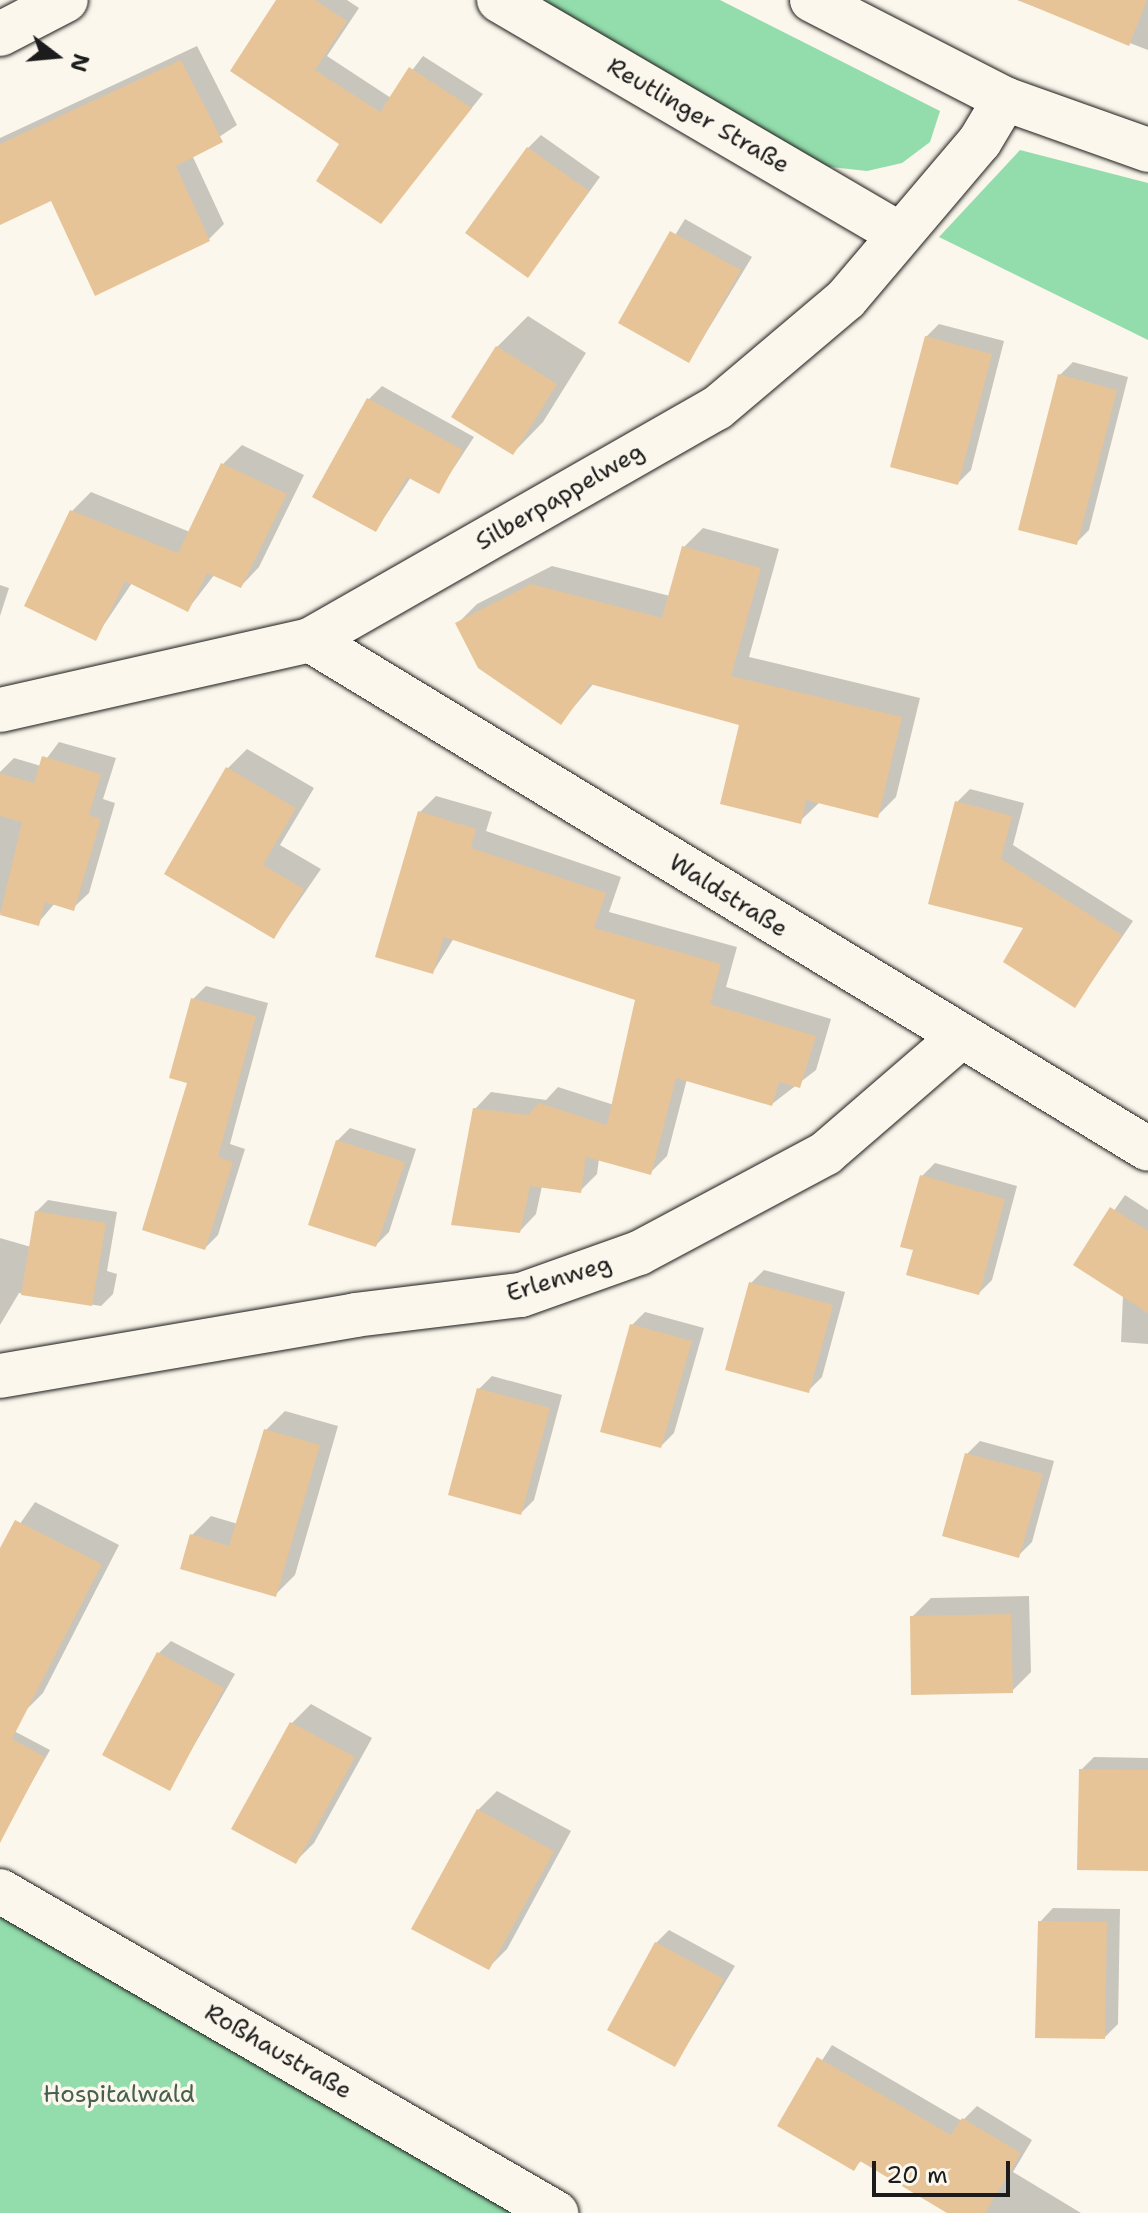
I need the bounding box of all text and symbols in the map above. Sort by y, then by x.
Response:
north arrow [16,16,96,96]
text: N [63,50,96,75]
street label: Reutlinger Straße [602,52,794,180]
street label: Silberpappelweg [471,437,649,557]
street label: Waldstraße [663,848,793,944]
street label: Erlenweg [503,1249,615,1309]
street label: Roßhaustraße [199,1998,357,2106]
park label: Hospitalwald [43,2081,195,2109]
scale bar [876,2145,1014,2195]
text: 20 m [886,2159,948,2191]

